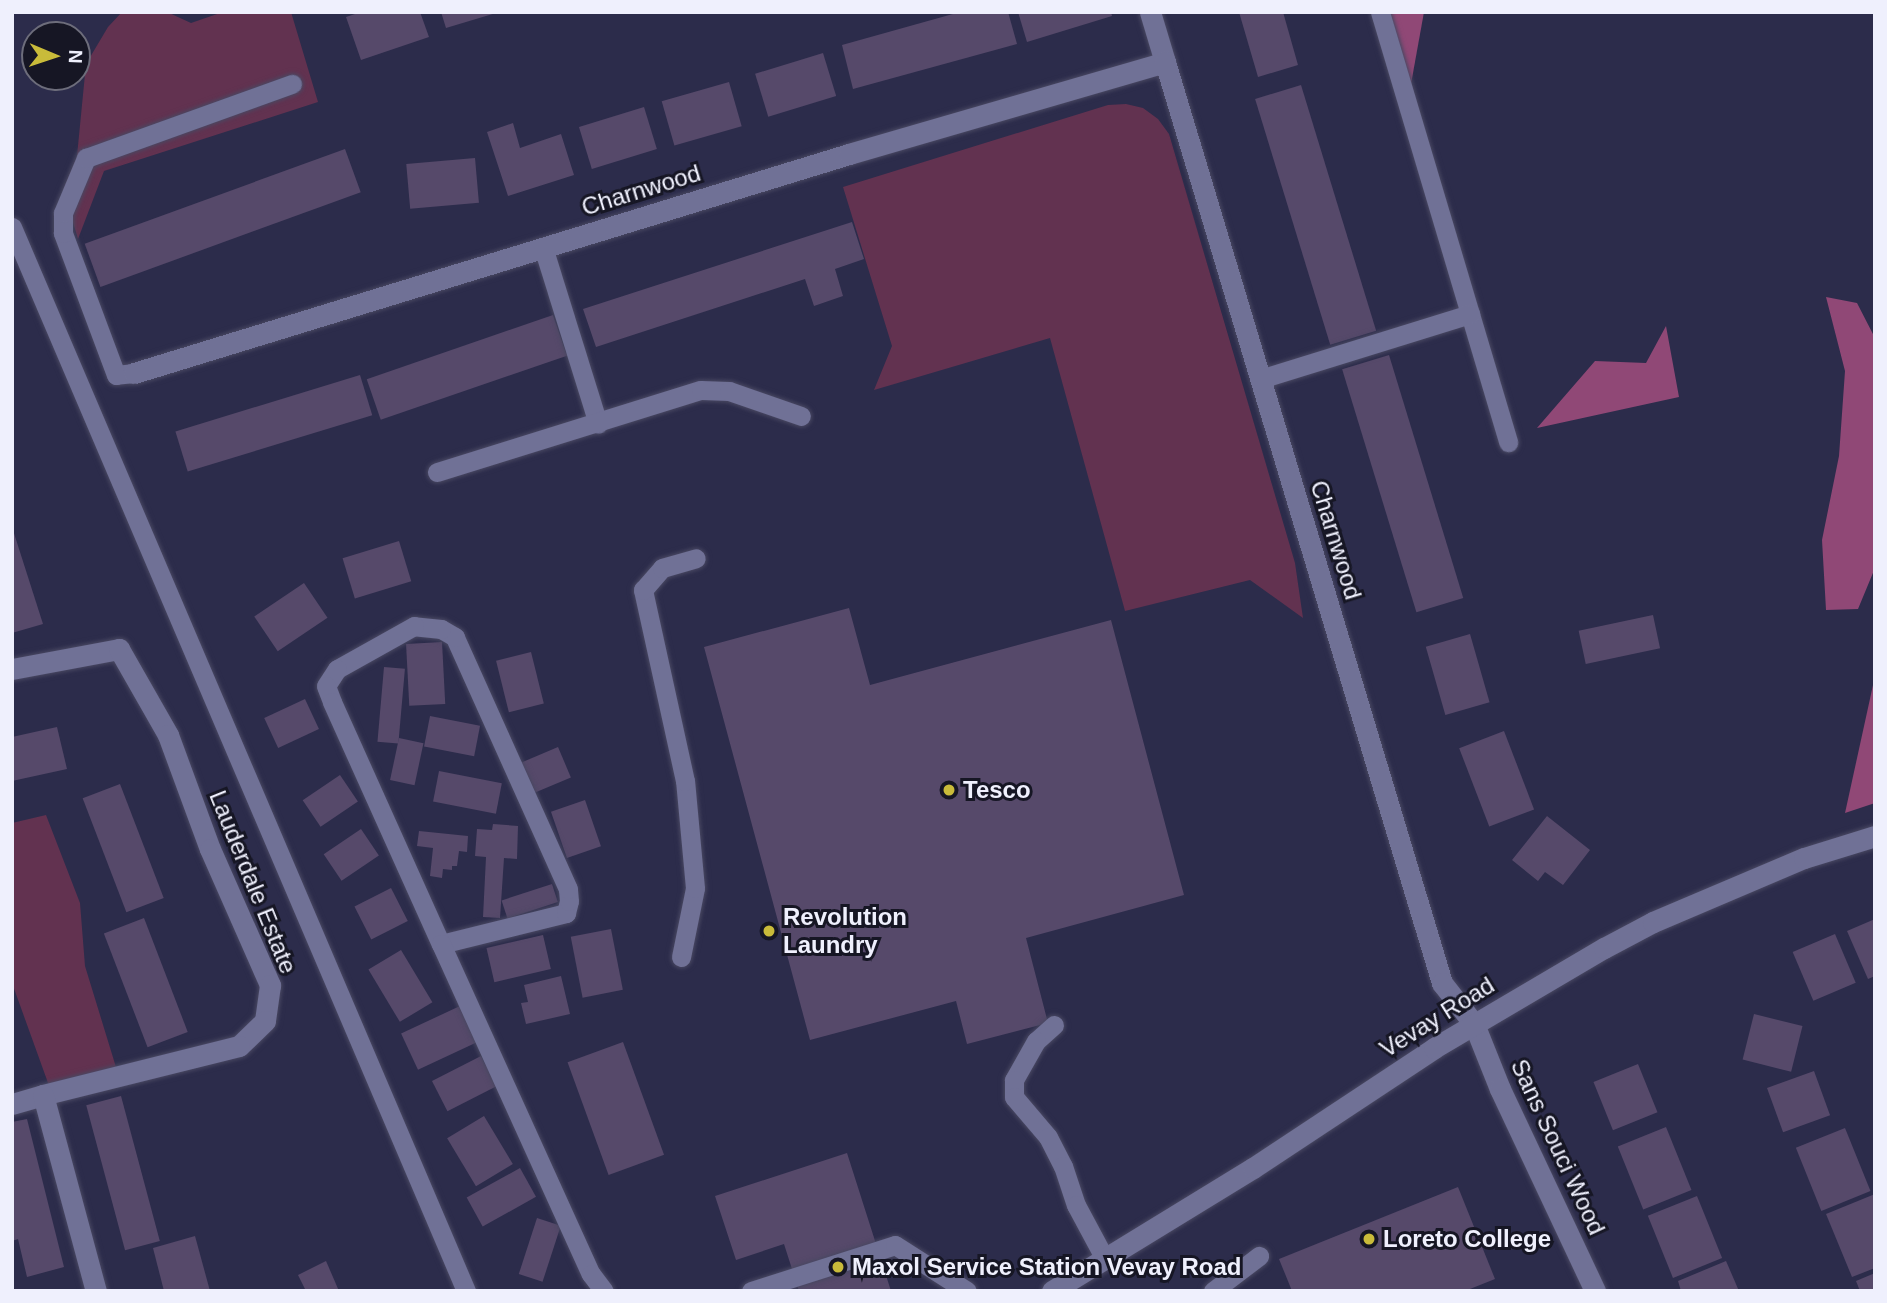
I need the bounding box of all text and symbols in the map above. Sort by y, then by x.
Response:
north arrow [21,21,91,91]
text: N [65,49,86,64]
street label: Charnwood [578,158,704,222]
street label: Charnwood [1304,477,1368,603]
place label: Tesco [963,776,1031,804]
marker: Tesco [941,782,957,798]
street label: Lauderdale Estate [203,786,303,978]
place label: Revolution Laundry [783,903,907,959]
marker: Revolution Laundry [761,923,777,939]
street label: Vevay Road [1374,970,1500,1064]
street label: Sans Souci Wood [1505,1055,1611,1239]
place label: Loreto College [1383,1225,1551,1253]
marker: Loreto College [1361,1231,1377,1247]
place label: Maxol Service Station Vevay Road [852,1253,1241,1281]
marker: Maxol Service Station Vevay Road [830,1259,846,1275]

